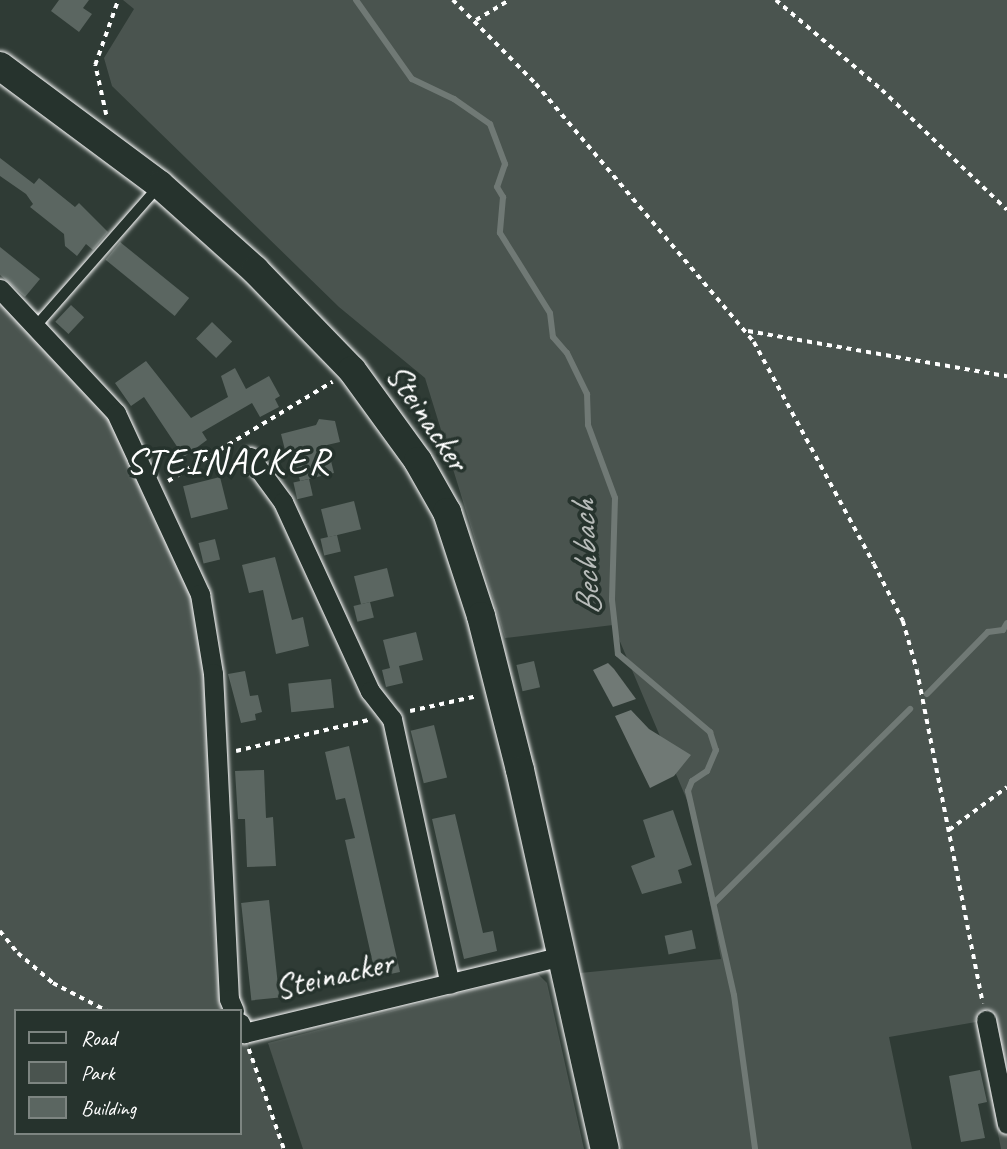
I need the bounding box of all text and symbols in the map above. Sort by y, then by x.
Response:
street label: Steinacker [377,357,477,479]
district label: STEINACKER [128,439,328,483]
water label: Bechbach [562,499,610,617]
street label: Steinacker [271,943,397,1009]
legend [14,1009,242,1135]
text: Road [81,1025,116,1051]
text: Park [81,1060,114,1086]
text: Building [81,1095,136,1121]

